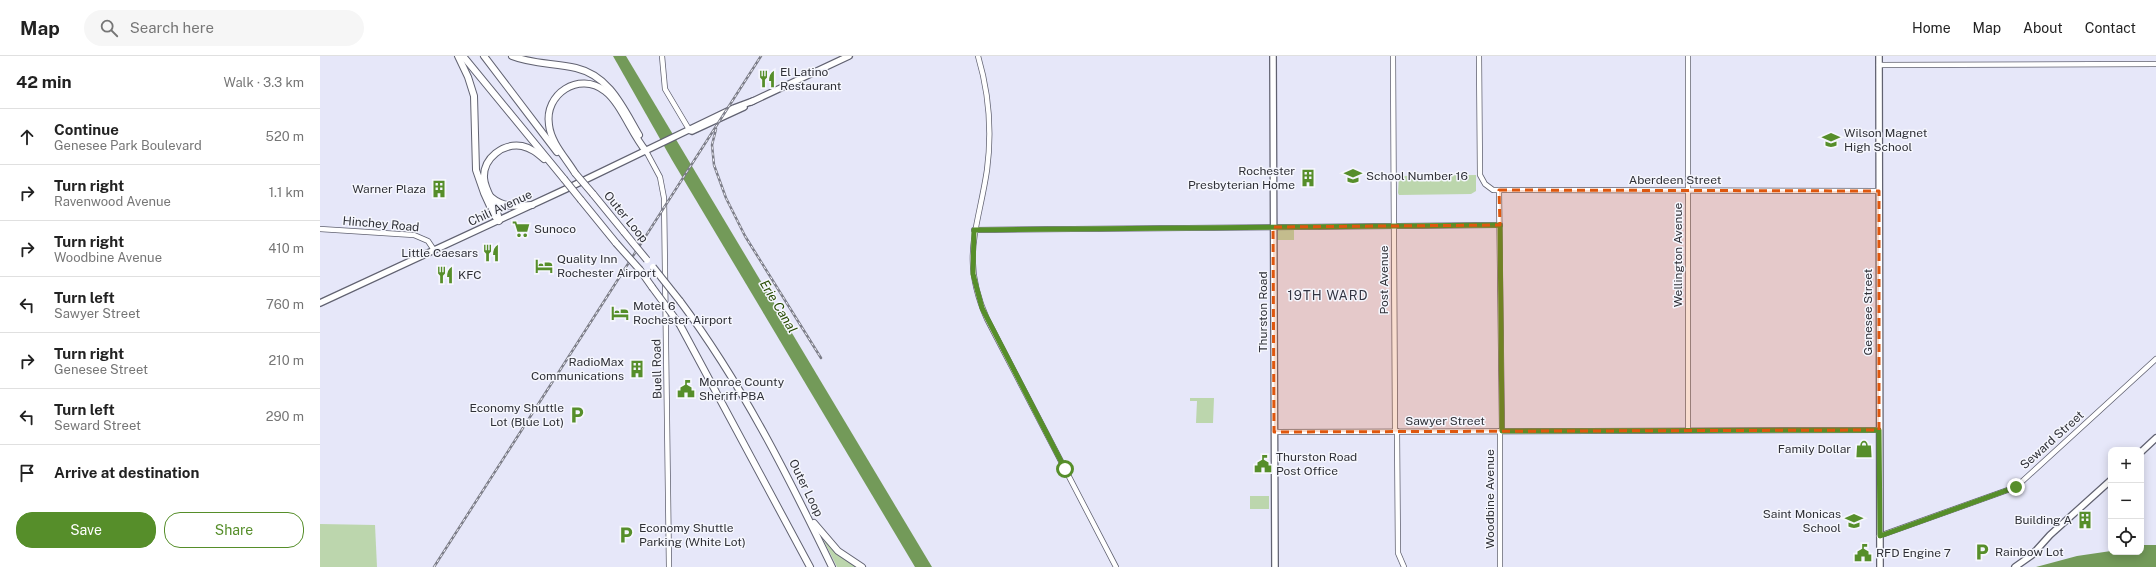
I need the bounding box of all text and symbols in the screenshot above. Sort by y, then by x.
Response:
search box [84,10,364,46]
text: Map [20,17,60,39]
icon: search [98,17,120,39]
text: Search here [130,19,214,36]
text: Home [1912,20,1951,36]
text: Map [1973,20,2001,36]
text: About [2023,20,2063,36]
text: Contact [2085,20,2136,36]
place label: El Latino Restaurant [780,65,842,93]
restaurant icon: El Latino Restaurant [757,69,777,89]
text: 42 min [16,72,72,92]
text: Walk · 3.3 km [224,75,304,90]
text: Continue [54,121,119,138]
icon: ahead [16,126,38,148]
place label: Wilson Magnet High School [1844,126,1928,154]
text: 520 m [266,129,304,144]
school or university icon: Wilson Magnet High School [1821,130,1841,150]
text: Genesee Park Boulevard [54,138,202,153]
place label: Rochester Presbyterian Home [1188,164,1295,192]
school or university icon: School Number 16 [1343,166,1363,186]
building icon: Rochester Presbyterian Home [1298,168,1318,188]
place label: School Number 16 [1366,169,1468,183]
street label: Aberdeen Street [1629,173,1722,187]
text: Turn right [54,177,124,194]
building icon: Warner Plaza [429,179,449,199]
icon: right [16,182,38,204]
place label: Warner Plaza [352,182,426,196]
text: 1.1 km [269,185,304,200]
street label: Chili Avenue [466,187,534,229]
street label: Outer Loop [601,188,651,246]
text: Ravenwood Avenue [54,194,171,209]
street label: Wellington Avenue [1671,203,1685,307]
street label: Hinchey Road [342,214,420,234]
supermarket icon: Sunoco [511,219,531,239]
place label: Sunoco [534,222,576,236]
text: Turn right [54,233,124,250]
icon: right [16,238,38,260]
text: 410 m [268,241,304,256]
restaurant icon: Little Caesars [481,243,501,263]
street label: Post Avenue [1377,245,1391,315]
place label: Little Caesars [401,246,478,260]
text: Woodbine Avenue [54,250,162,265]
place label: Quality Inn Rochester Airport [557,252,656,280]
hotel icon: Quality Inn Rochester Airport [534,256,554,276]
restaurant icon: KFC [435,265,455,285]
place label: KFC [458,268,482,282]
street label: Genesee Street [1861,268,1875,355]
street label: Thurston Road [1256,271,1270,353]
water label: Erie Canal [757,277,800,336]
district label: 19TH WARD [1288,288,1368,303]
text: Turn left [54,289,115,306]
icon: left [16,294,38,316]
text: 760 m [266,297,304,312]
place label: Motel 6 Rochester Airport [633,299,732,327]
hotel icon: Motel 6 Rochester Airport [610,303,630,323]
text: Sawyer Street [54,306,140,321]
street label: Buell Road [649,339,665,399]
text: Turn right [54,345,124,362]
icon: right [16,350,38,372]
text: 210 m [269,353,304,368]
place label: RadioMax Communications [531,355,624,383]
building icon: RadioMax Communications [627,359,647,379]
text: Genesee Street [54,362,148,377]
place label: Monroe County Sheriff PBA [699,375,785,403]
public building icon: Monroe County Sheriff PBA [676,379,696,399]
text: Turn left [54,401,115,418]
place label: Economy Shuttle Lot (Blue Lot) [469,401,564,429]
parking icon: Economy Shuttle Lot (Blue Lot) [567,405,587,425]
icon: left [16,406,38,428]
street label: Seward Street [2017,408,2087,472]
text: 290 m [266,409,304,424]
street label: Sawyer Street [1405,414,1485,428]
text: Seward Street [54,418,141,433]
shop icon: Family Dollar [1854,439,1874,459]
place label: Family Dollar [1778,442,1851,456]
map controls [2108,447,2144,555]
button: + [2108,447,2144,483]
street label: Woodbine Avenue [1483,449,1497,549]
place label: Thurston Road Post Office [1276,450,1357,478]
public building icon: Thurston Road Post Office [1253,454,1273,474]
street label: Outer Loop [786,457,826,519]
route start [1056,460,1074,478]
icon: arrive [16,462,38,484]
text: Arrive at destination [54,464,199,481]
route end [2007,478,2025,496]
button: − [2108,483,2144,519]
place label: Saint Monicas School [1763,507,1841,535]
building icon: Building A [2075,510,2095,530]
school or university icon: Saint Monicas School [1844,511,1864,531]
button: Save [16,512,156,548]
button: Share [164,512,304,548]
place label: Building A [2014,513,2072,527]
button: locate [2108,519,2144,555]
place label: Economy Shuttle Parking (White Lot) [639,521,746,549]
parking icon: Economy Shuttle Parking (White Lot) [616,525,636,545]
parking icon: Rainbow Lot [1972,542,1992,562]
public building icon: RFD Engine 7 [1853,543,1873,563]
place label: Rainbow Lot [1995,545,2064,559]
place label: RFD Engine 7 [1876,546,1951,560]

